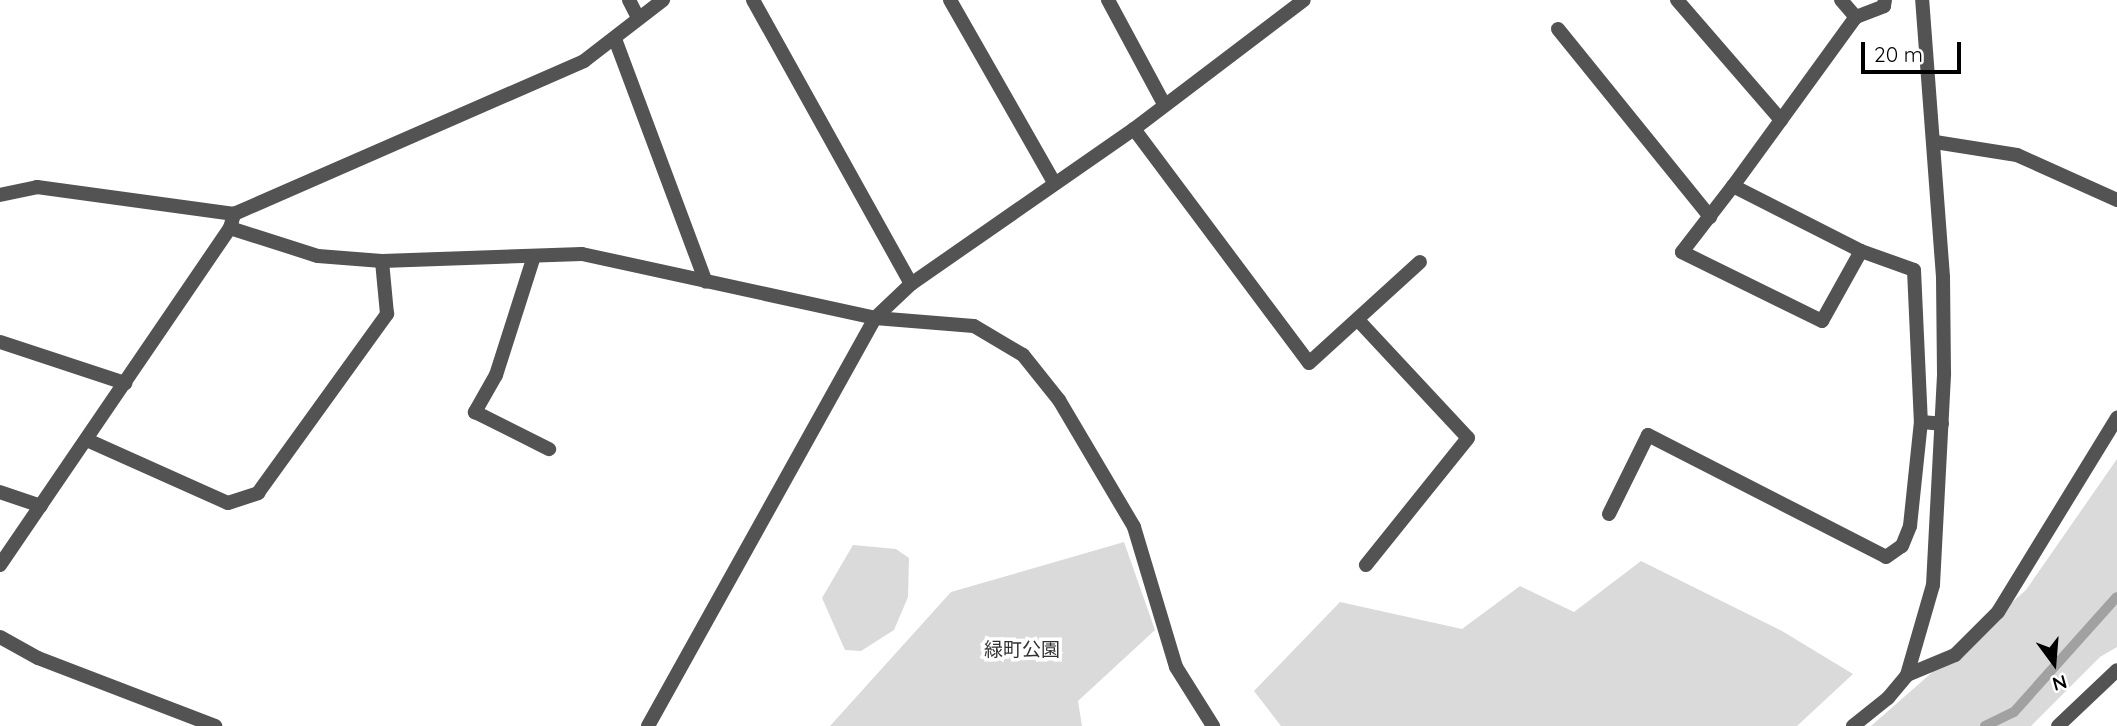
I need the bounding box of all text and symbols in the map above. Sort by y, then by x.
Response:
scale bar [1865,28,1965,72]
text: 20 m [1874,41,1923,67]
north arrow [2019,628,2089,698]
park label: 緑町公園 [984,639,1060,661]
text: N [2050,670,2070,697]

